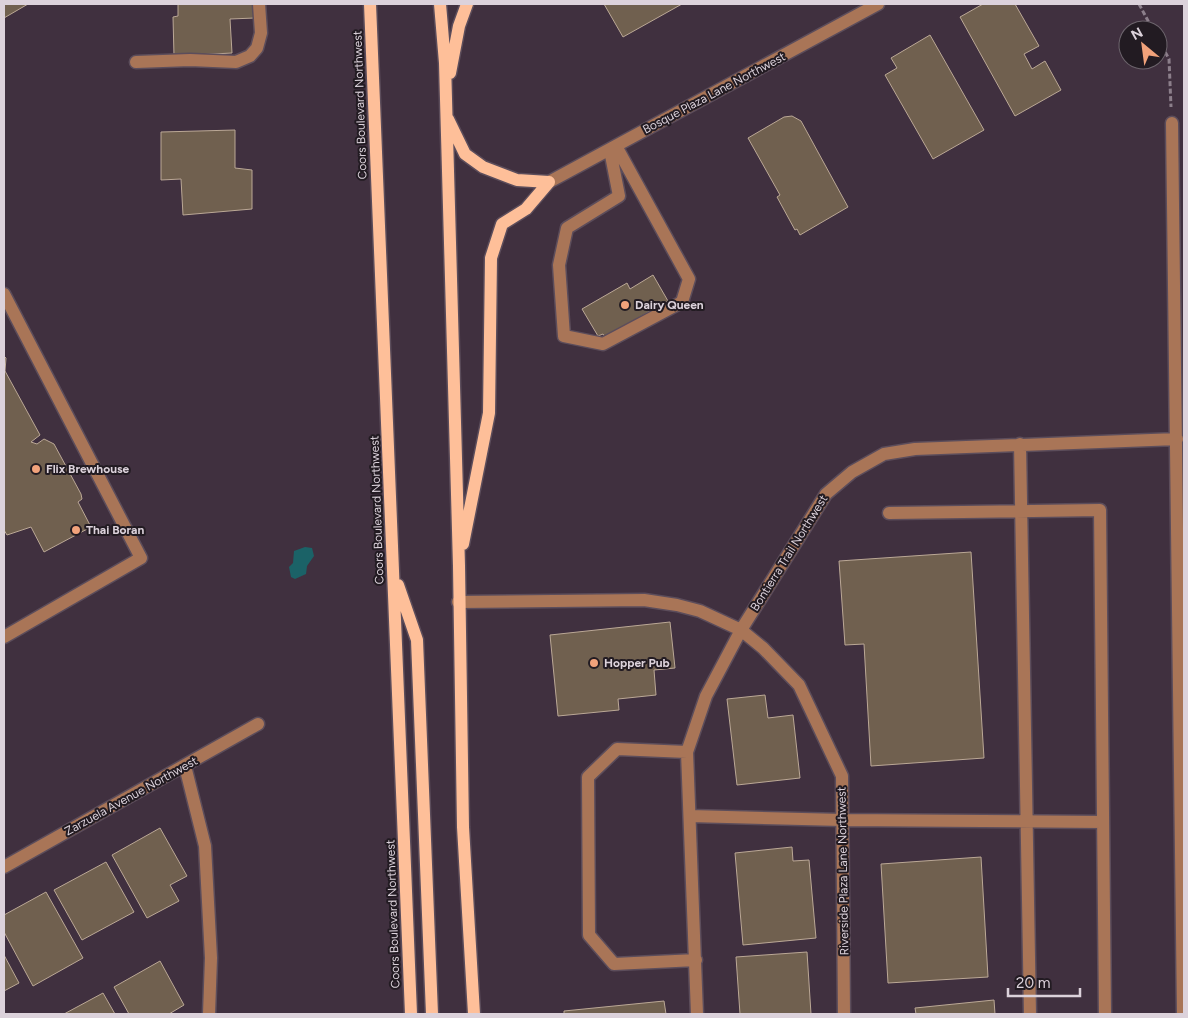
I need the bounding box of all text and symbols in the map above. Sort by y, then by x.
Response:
north arrow [1118,20,1168,70]
text: N [1128,24,1146,44]
street label: Coors Boulevard Northwest [350,30,370,180]
street label: Bosque Plaza Lane Northwest [640,49,788,137]
place label: Dairy Queen [635,298,704,312]
marker: Dairy Queen [619,299,631,311]
street label: Coors Boulevard Northwest [367,435,387,585]
place label: Flix Brewhouse [46,462,130,476]
marker: Flix Brewhouse [30,463,42,475]
street label: Bontierra Trail Northwest [748,492,831,614]
place label: Thai Boran [86,523,145,537]
marker: Thai Boran [70,524,82,536]
place label: Hopper Pub [604,656,670,670]
marker: Hopper Pub [588,657,600,669]
street label: Zarzuela Avenue Northwest [62,753,200,838]
street label: Riverside Plaza Lane Northwest [835,786,851,955]
street label: Coors Boulevard Northwest [383,839,403,989]
scale bar [1008,966,1080,998]
text: 20 m [1016,974,1050,992]

